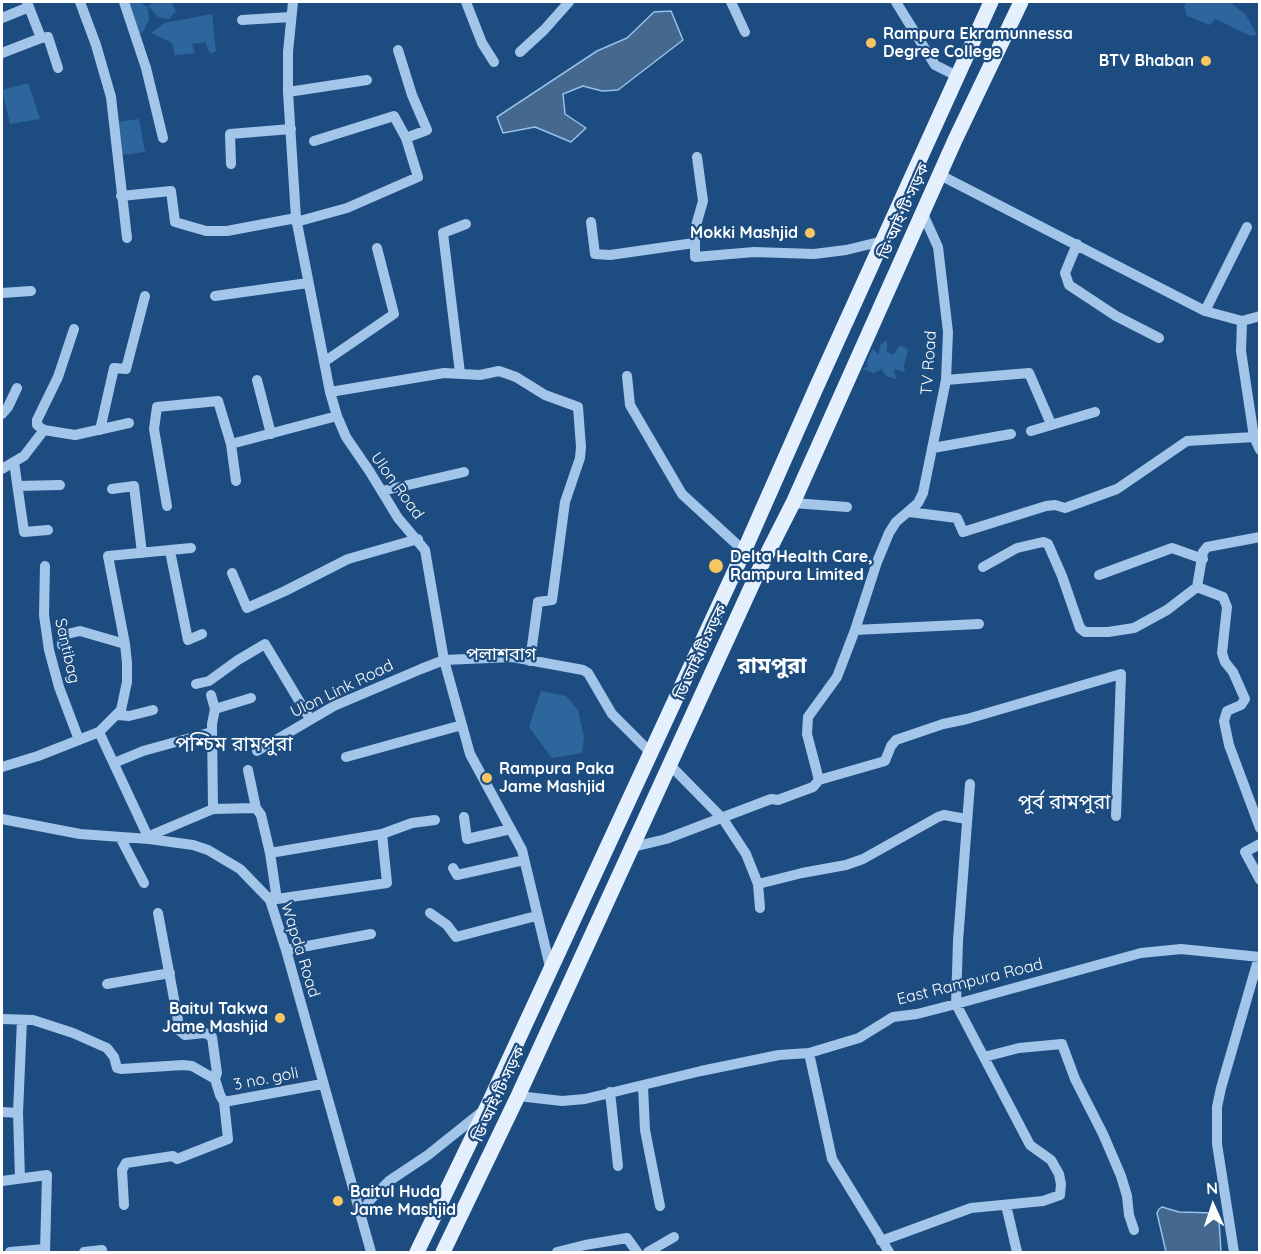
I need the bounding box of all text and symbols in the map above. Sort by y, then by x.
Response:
place label: Rampura Ekramunnessa Degree College [883,24,1073,62]
marker: Rampura Ekramunnessa Degree College [864,36,878,50]
place label: BTV Bhaban [1099,51,1194,71]
marker: BTV Bhaban [1199,54,1213,68]
street label: ডি আই টি সড়ক [874,160,934,262]
place label: Mokki Mashjid [690,223,798,243]
marker: Mokki Mashjid [803,226,817,240]
street label: TV Road [917,330,941,396]
street label: Ulon Road [366,449,428,523]
place label: Delta Health Care, Rampura Limited [730,547,873,585]
marker: Delta Health Care, Rampura Limited [707,557,725,575]
street label: ডি আই টি সড়ক [671,601,731,703]
street label: Santibag [50,617,84,685]
district label: পলাশবাগ [466,644,536,666]
district label: রামপুরা [738,653,806,679]
street label: Ulon Link Road [287,656,397,722]
district label: পশ্চিম রামপুরা [175,733,293,757]
place label: Rampura Paka Jame Mashjid [499,759,614,797]
marker: Rampura Paka Jame Mashjid [480,771,494,785]
district label: পূর্ব রামপুরা [1018,791,1110,815]
street label: Wapda Road [276,900,324,1000]
street label: East Rampura Road [895,955,1045,1009]
place label: Baitul Takwa Jame Mashjid [162,999,268,1037]
marker: Baitul Takwa Jame Mashjid [273,1011,287,1025]
street label: ডি আই টি সড়ক [469,1043,529,1145]
street label: 3 no. goli [232,1063,300,1095]
north arrow [1183,1176,1243,1236]
text: N [1206,1178,1218,1198]
place label: Baitul Huda Jame Mashjid [350,1182,456,1220]
marker: Baitul Huda Jame Mashjid [331,1194,345,1208]

